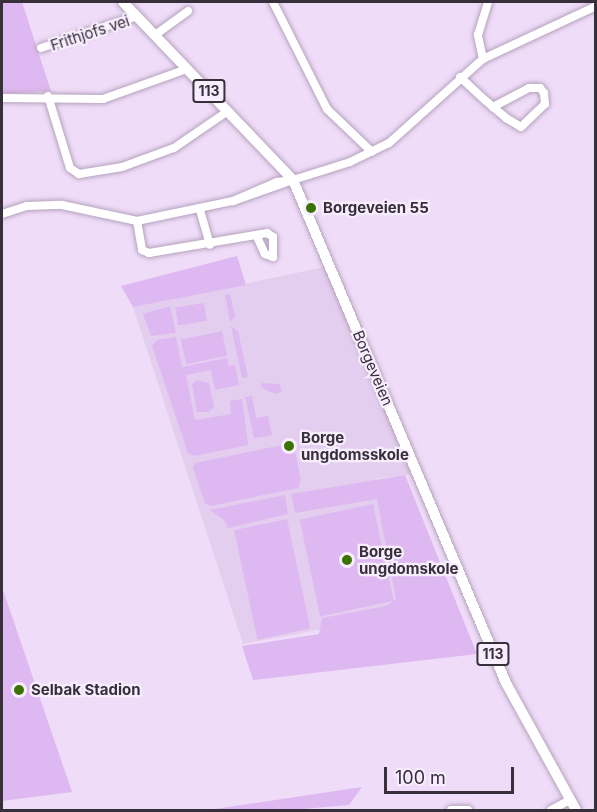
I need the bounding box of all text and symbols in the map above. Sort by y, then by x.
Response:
street label: Frithjofs vei [48,12,132,54]
road number: 113 [191,80,227,102]
place label: Borgeveien 55 [323,199,429,217]
marker: Borgeveien 55 [304,201,318,215]
street label: Borgeveien [349,328,397,408]
place label: Borge ungdomsskole [301,428,409,463]
marker: Borge ungdomsskole [282,439,296,453]
place label: Borge ungdomskole [359,542,458,577]
marker: Borge ungdomskole [340,553,354,567]
road number: 113 [475,643,511,665]
place label: Selbak Stadion [31,681,141,699]
marker: Selbak Stadion [12,683,26,697]
scale bar [387,755,518,793]
text: 100 m [395,767,446,788]

